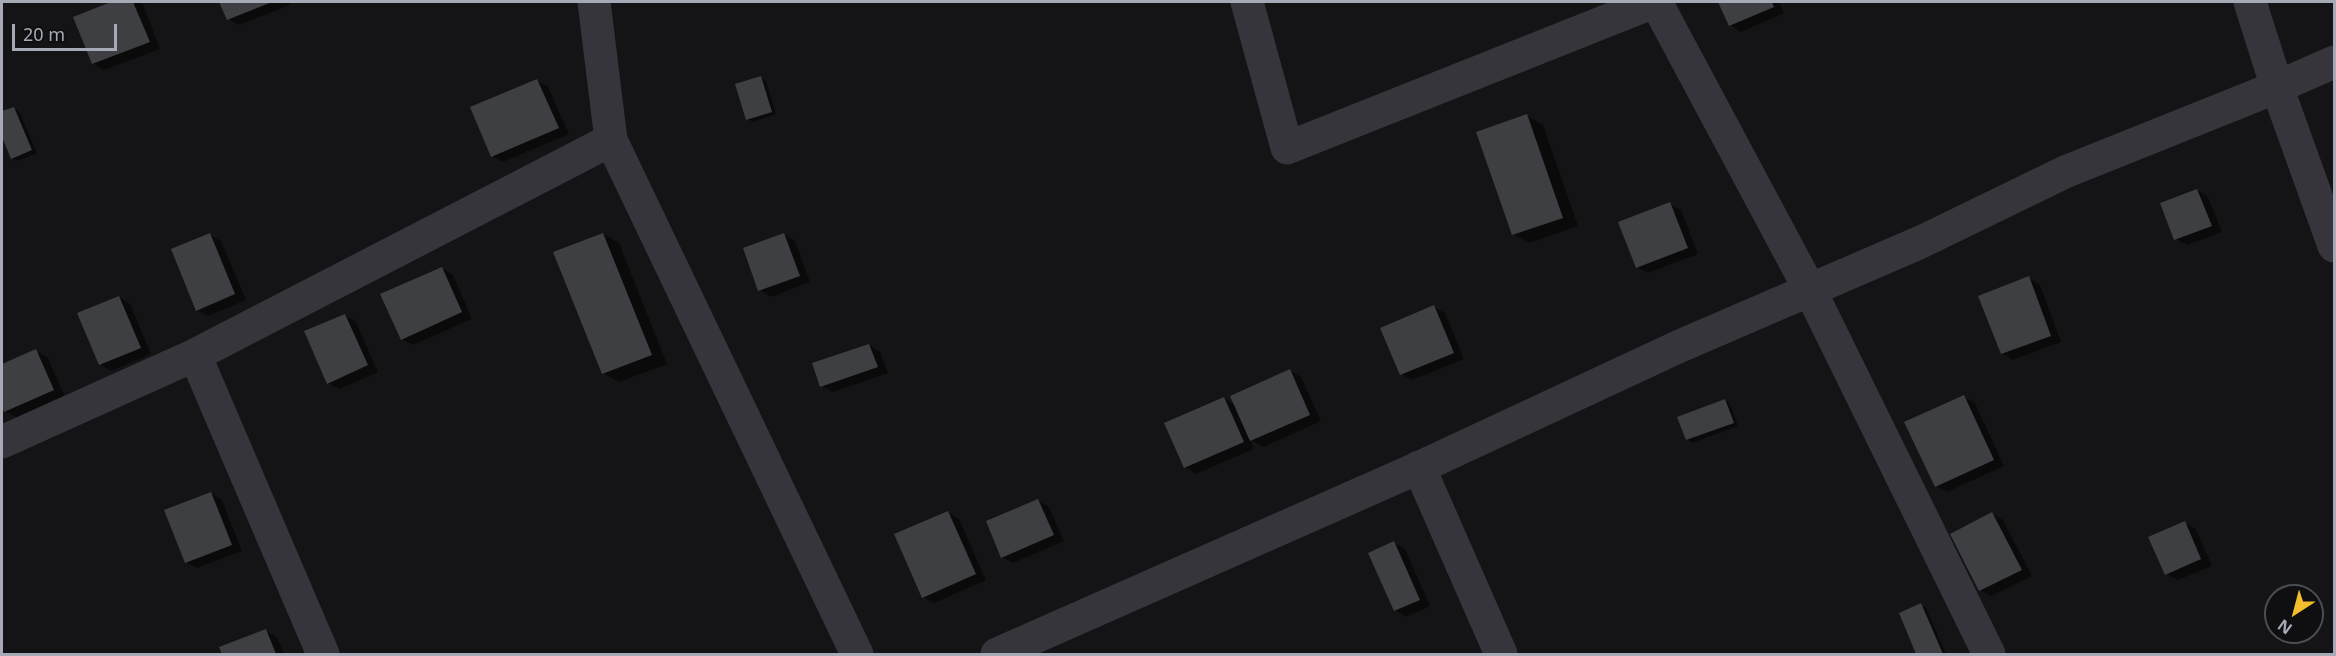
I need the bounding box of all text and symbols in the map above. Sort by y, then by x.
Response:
scale bar [15,12,120,50]
text: 20 m [23,22,65,46]
north arrow [2264,584,2324,644]
text: N [2273,614,2296,640]

